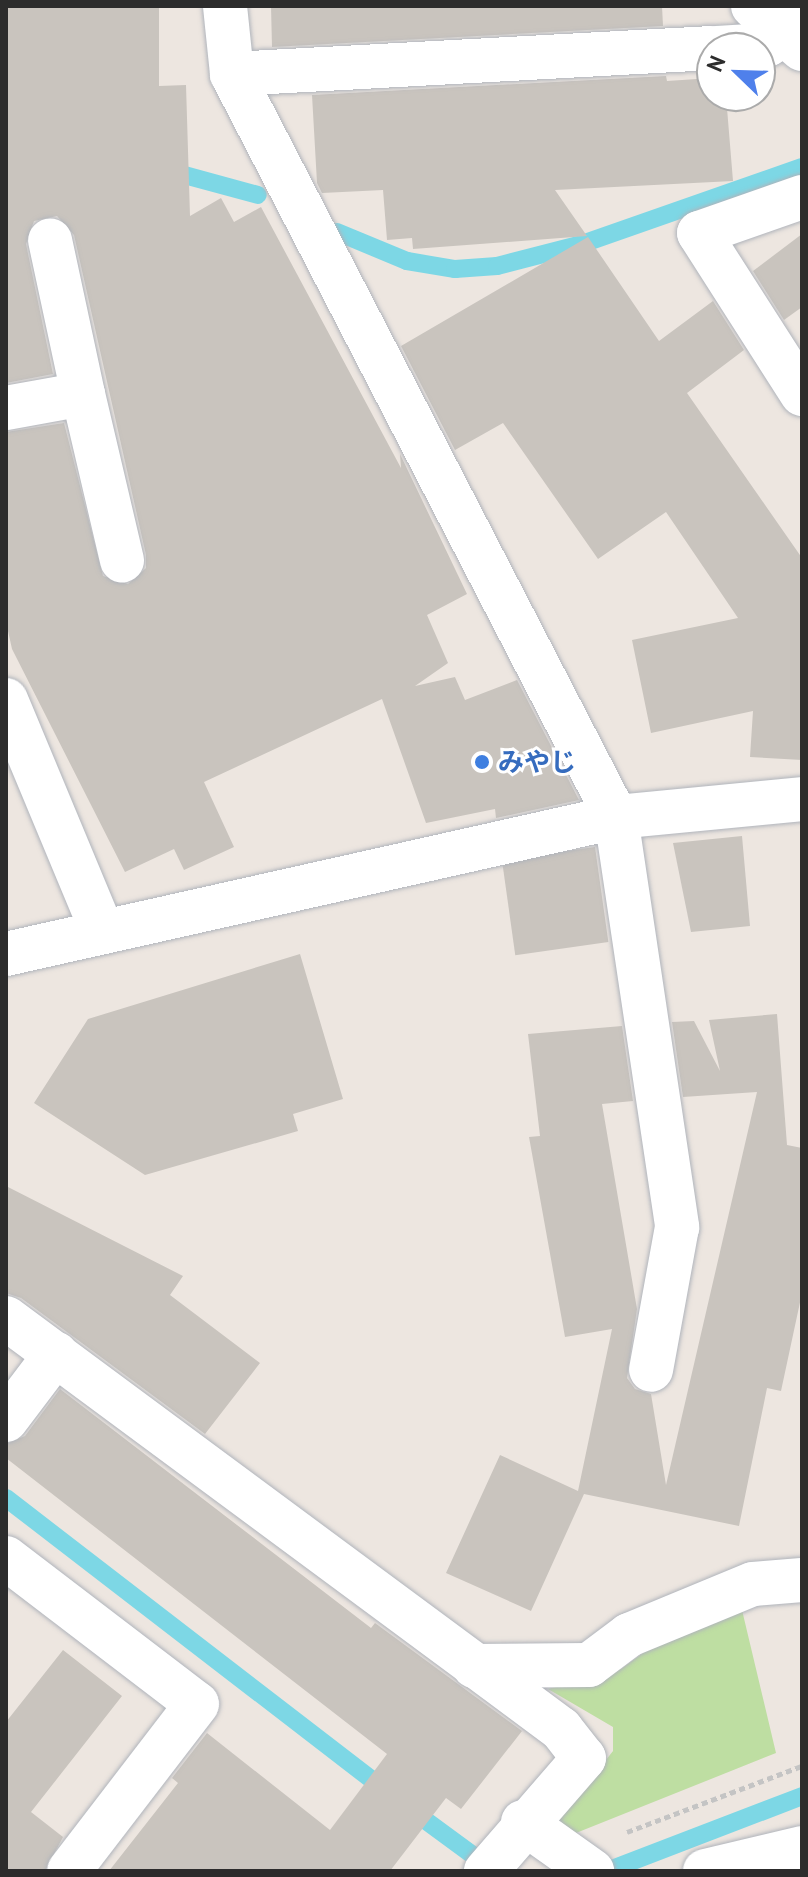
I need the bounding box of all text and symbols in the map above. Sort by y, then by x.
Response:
north arrow [696,32,776,112]
text: N [700,51,731,76]
place label: みやじ [498,746,576,778]
marker: みやじ [473,753,491,771]

